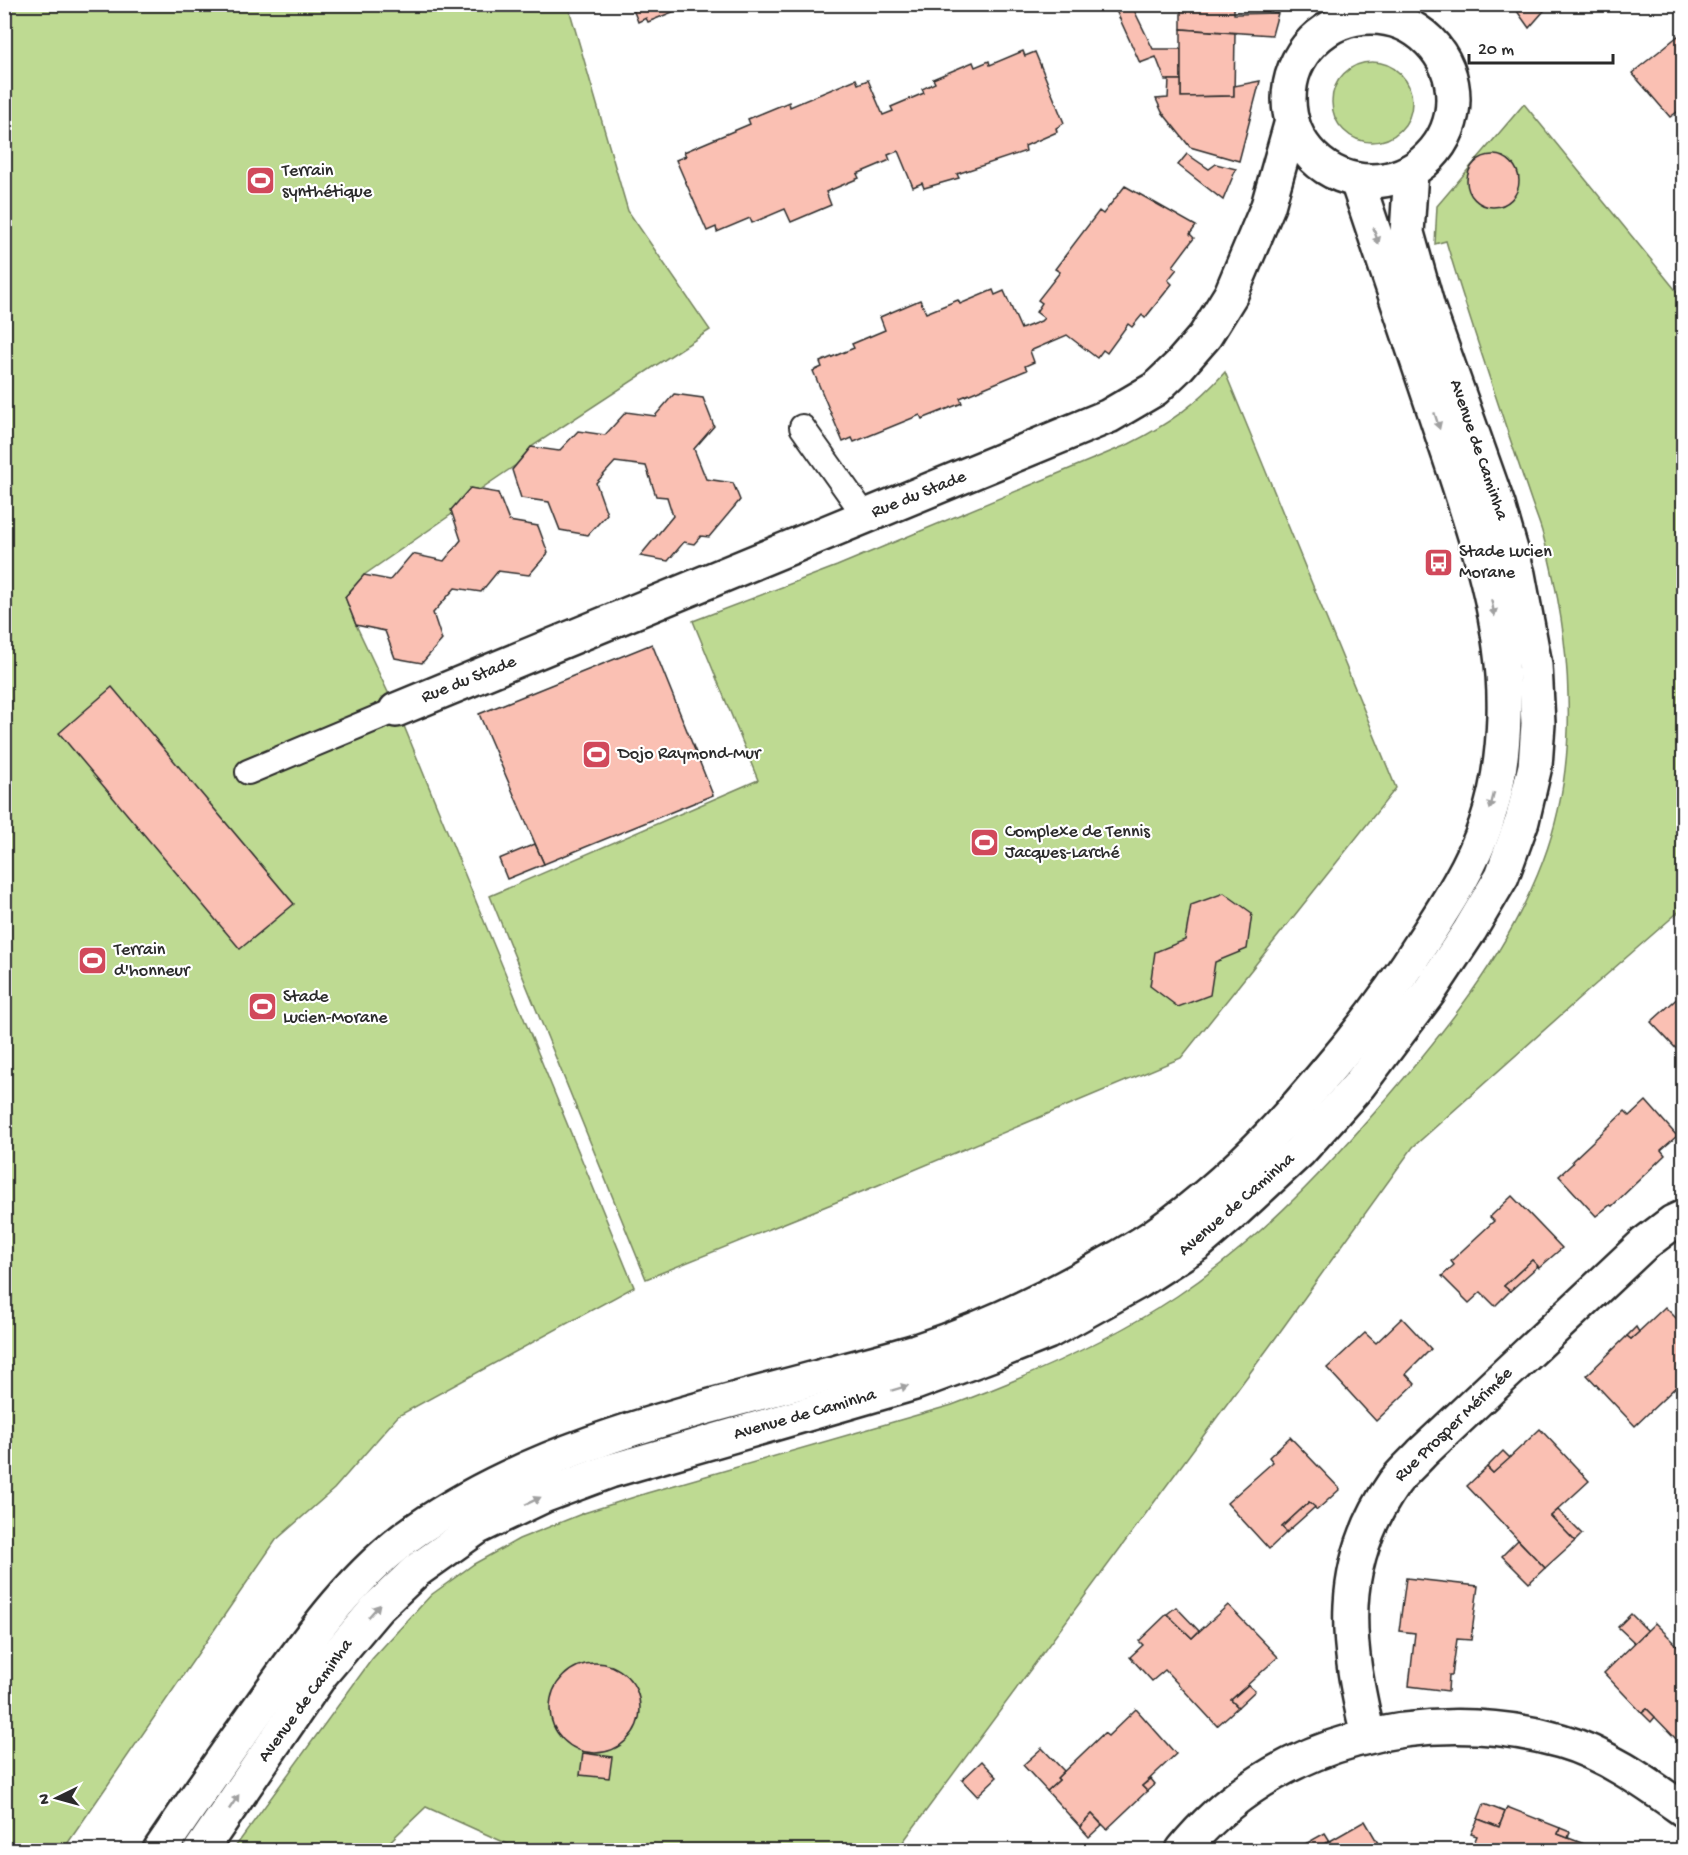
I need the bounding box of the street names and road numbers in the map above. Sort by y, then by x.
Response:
street label: Avenue de Caminha [1444,377,1512,524]
street label: Rue du Stade [869,466,970,524]
street label: Rue du Stade [419,651,520,709]
street label: Avenue de Caminha [1175,1148,1300,1261]
street label: Rue Prosper Mérimée [1391,1363,1518,1487]
street label: Avenue de Caminha [731,1384,880,1445]
street label: Avenue de Caminha [254,1634,358,1767]

